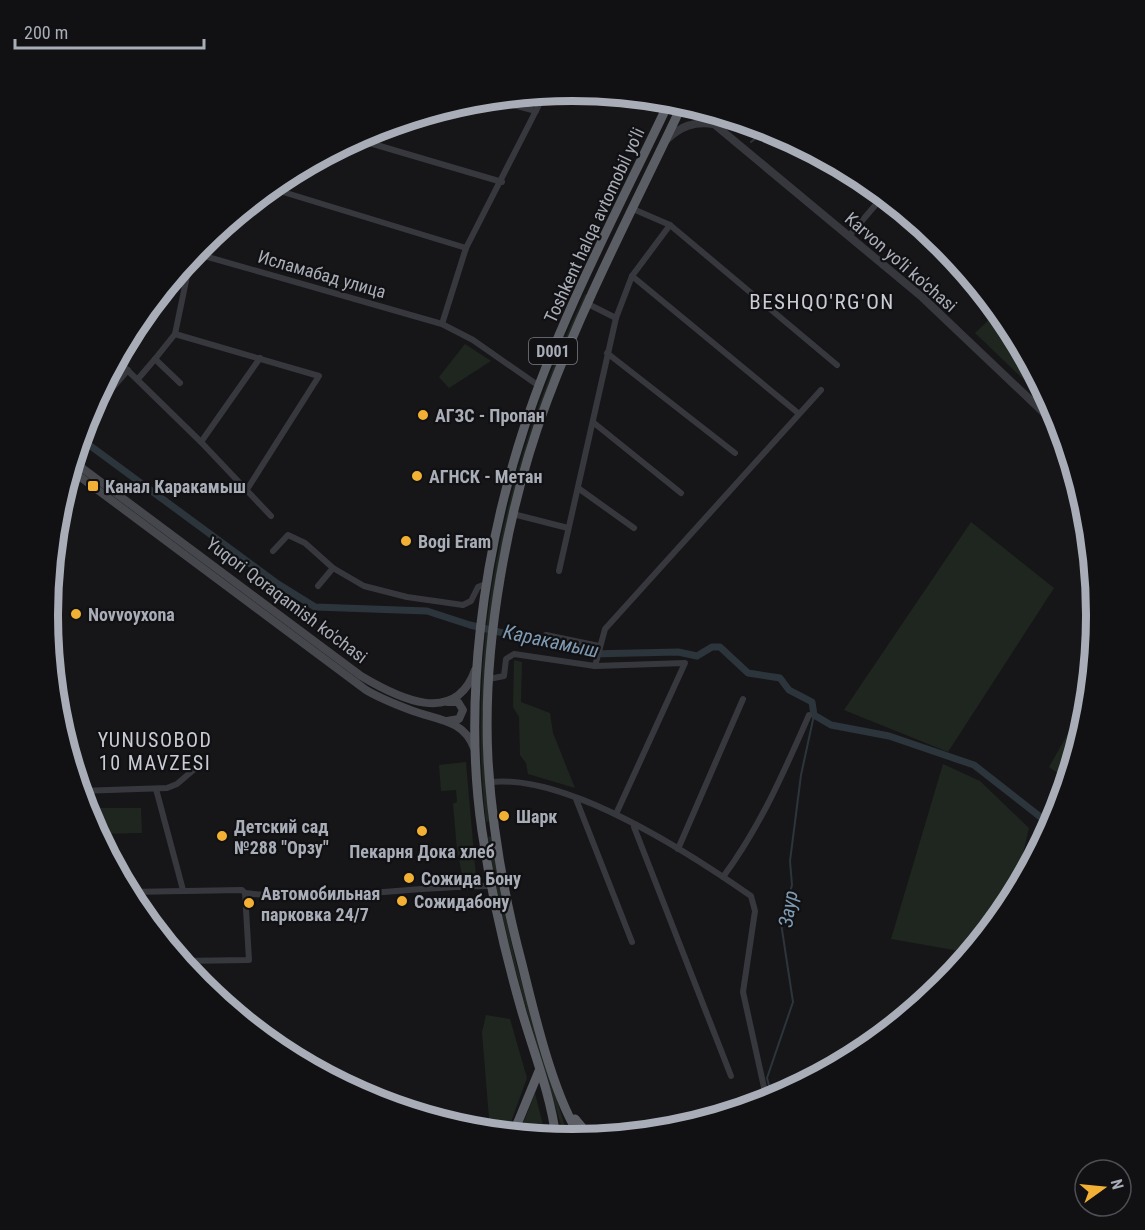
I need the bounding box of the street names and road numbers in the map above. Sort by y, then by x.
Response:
street label: Toshkent halqa avtomobil yo'li [539,124,649,326]
street label: Karvon yo‘li ko'chasi [841,208,961,316]
street label: Исламабад улица [256,246,388,302]
road number: D001 [529,338,577,364]
street label: Yuqori Qoraqamish ko'chasi [202,533,372,667]

